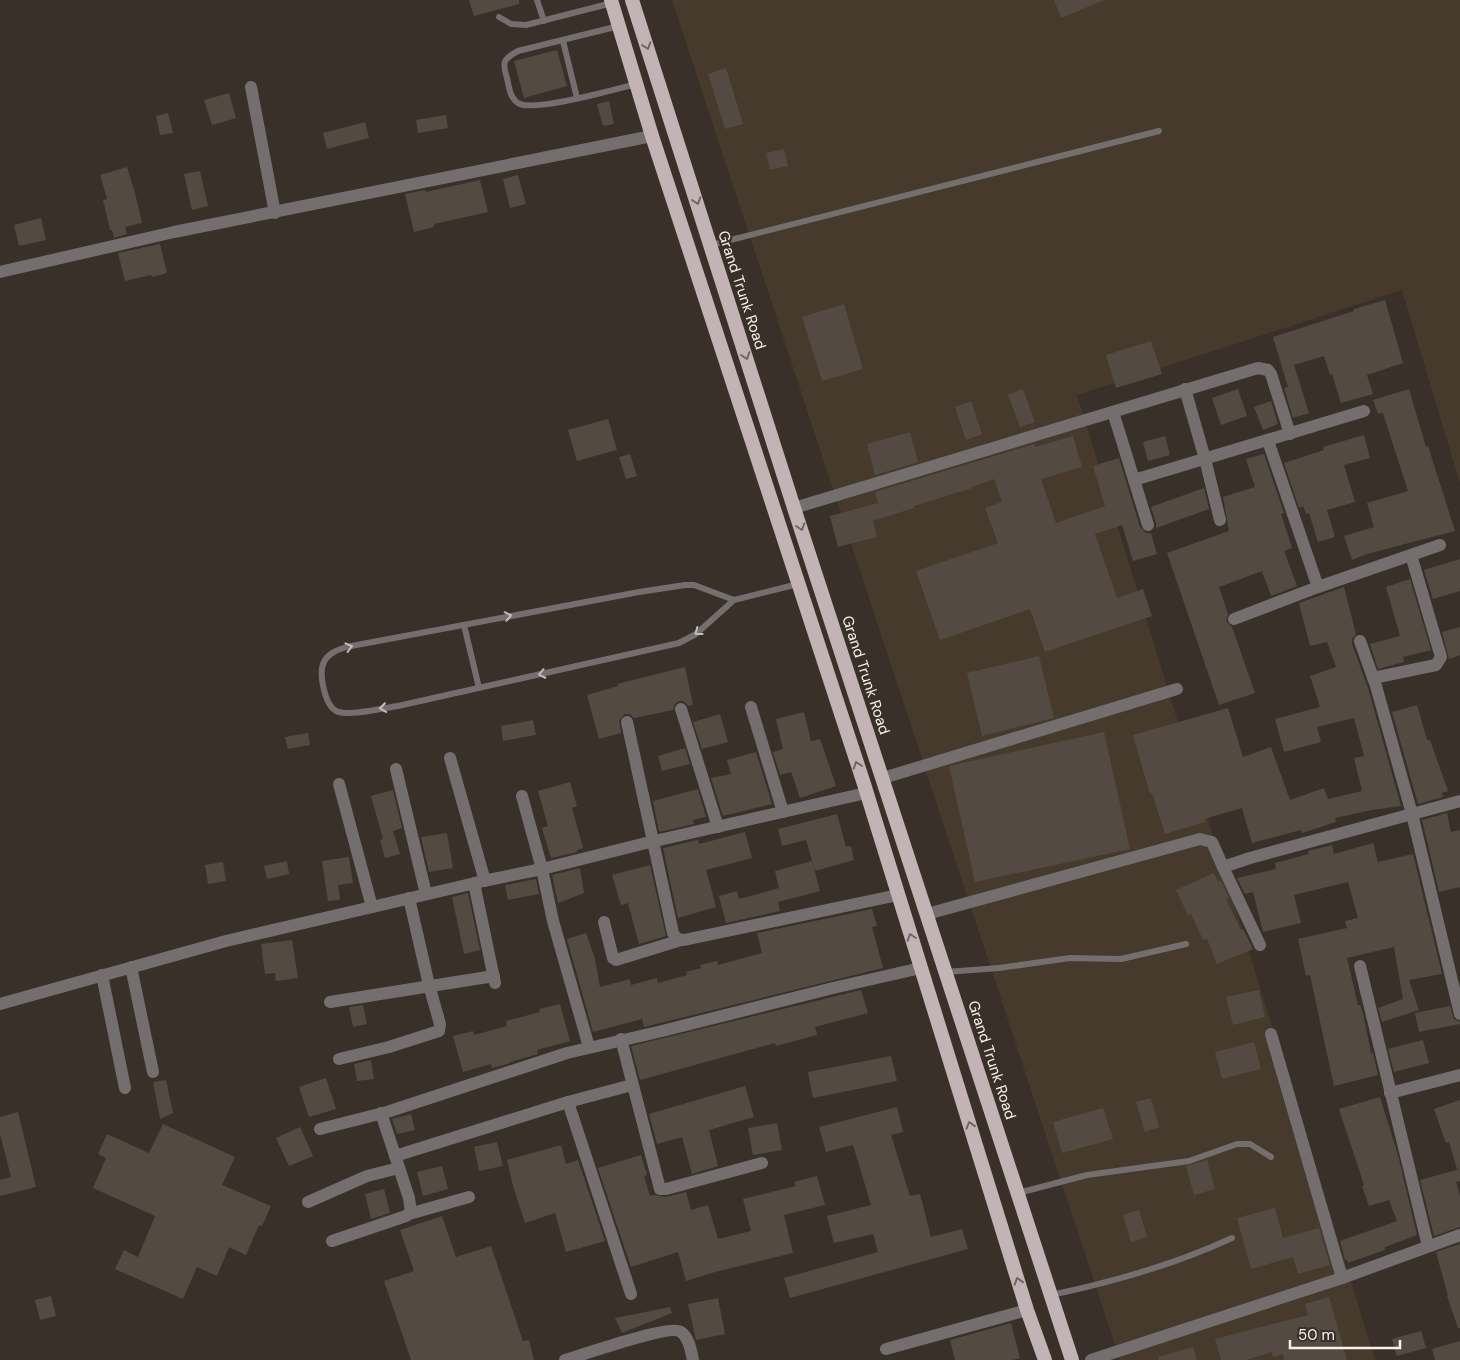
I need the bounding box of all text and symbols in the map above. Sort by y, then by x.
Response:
one-way arrow [641,42,651,50]
one-way arrow [691,196,701,205]
street label: Grand Trunk Road [713,228,771,352]
one-way arrow [740,351,750,360]
one-way arrow [795,523,805,531]
one-way arrow [504,612,513,622]
street label: Grand Trunk Road [837,613,895,737]
one-way arrow [695,627,704,635]
one-way arrow [344,642,353,653]
one-way arrow [537,668,546,679]
one-way arrow [378,703,387,713]
one-way arrow [853,761,863,770]
one-way arrow [907,933,917,942]
street label: Grand Trunk Road [963,998,1021,1122]
one-way arrow [966,1122,976,1130]
one-way arrow [1014,1277,1024,1285]
scale bar [1290,1318,1400,1350]
text: 50 m [1298,1325,1335,1345]

